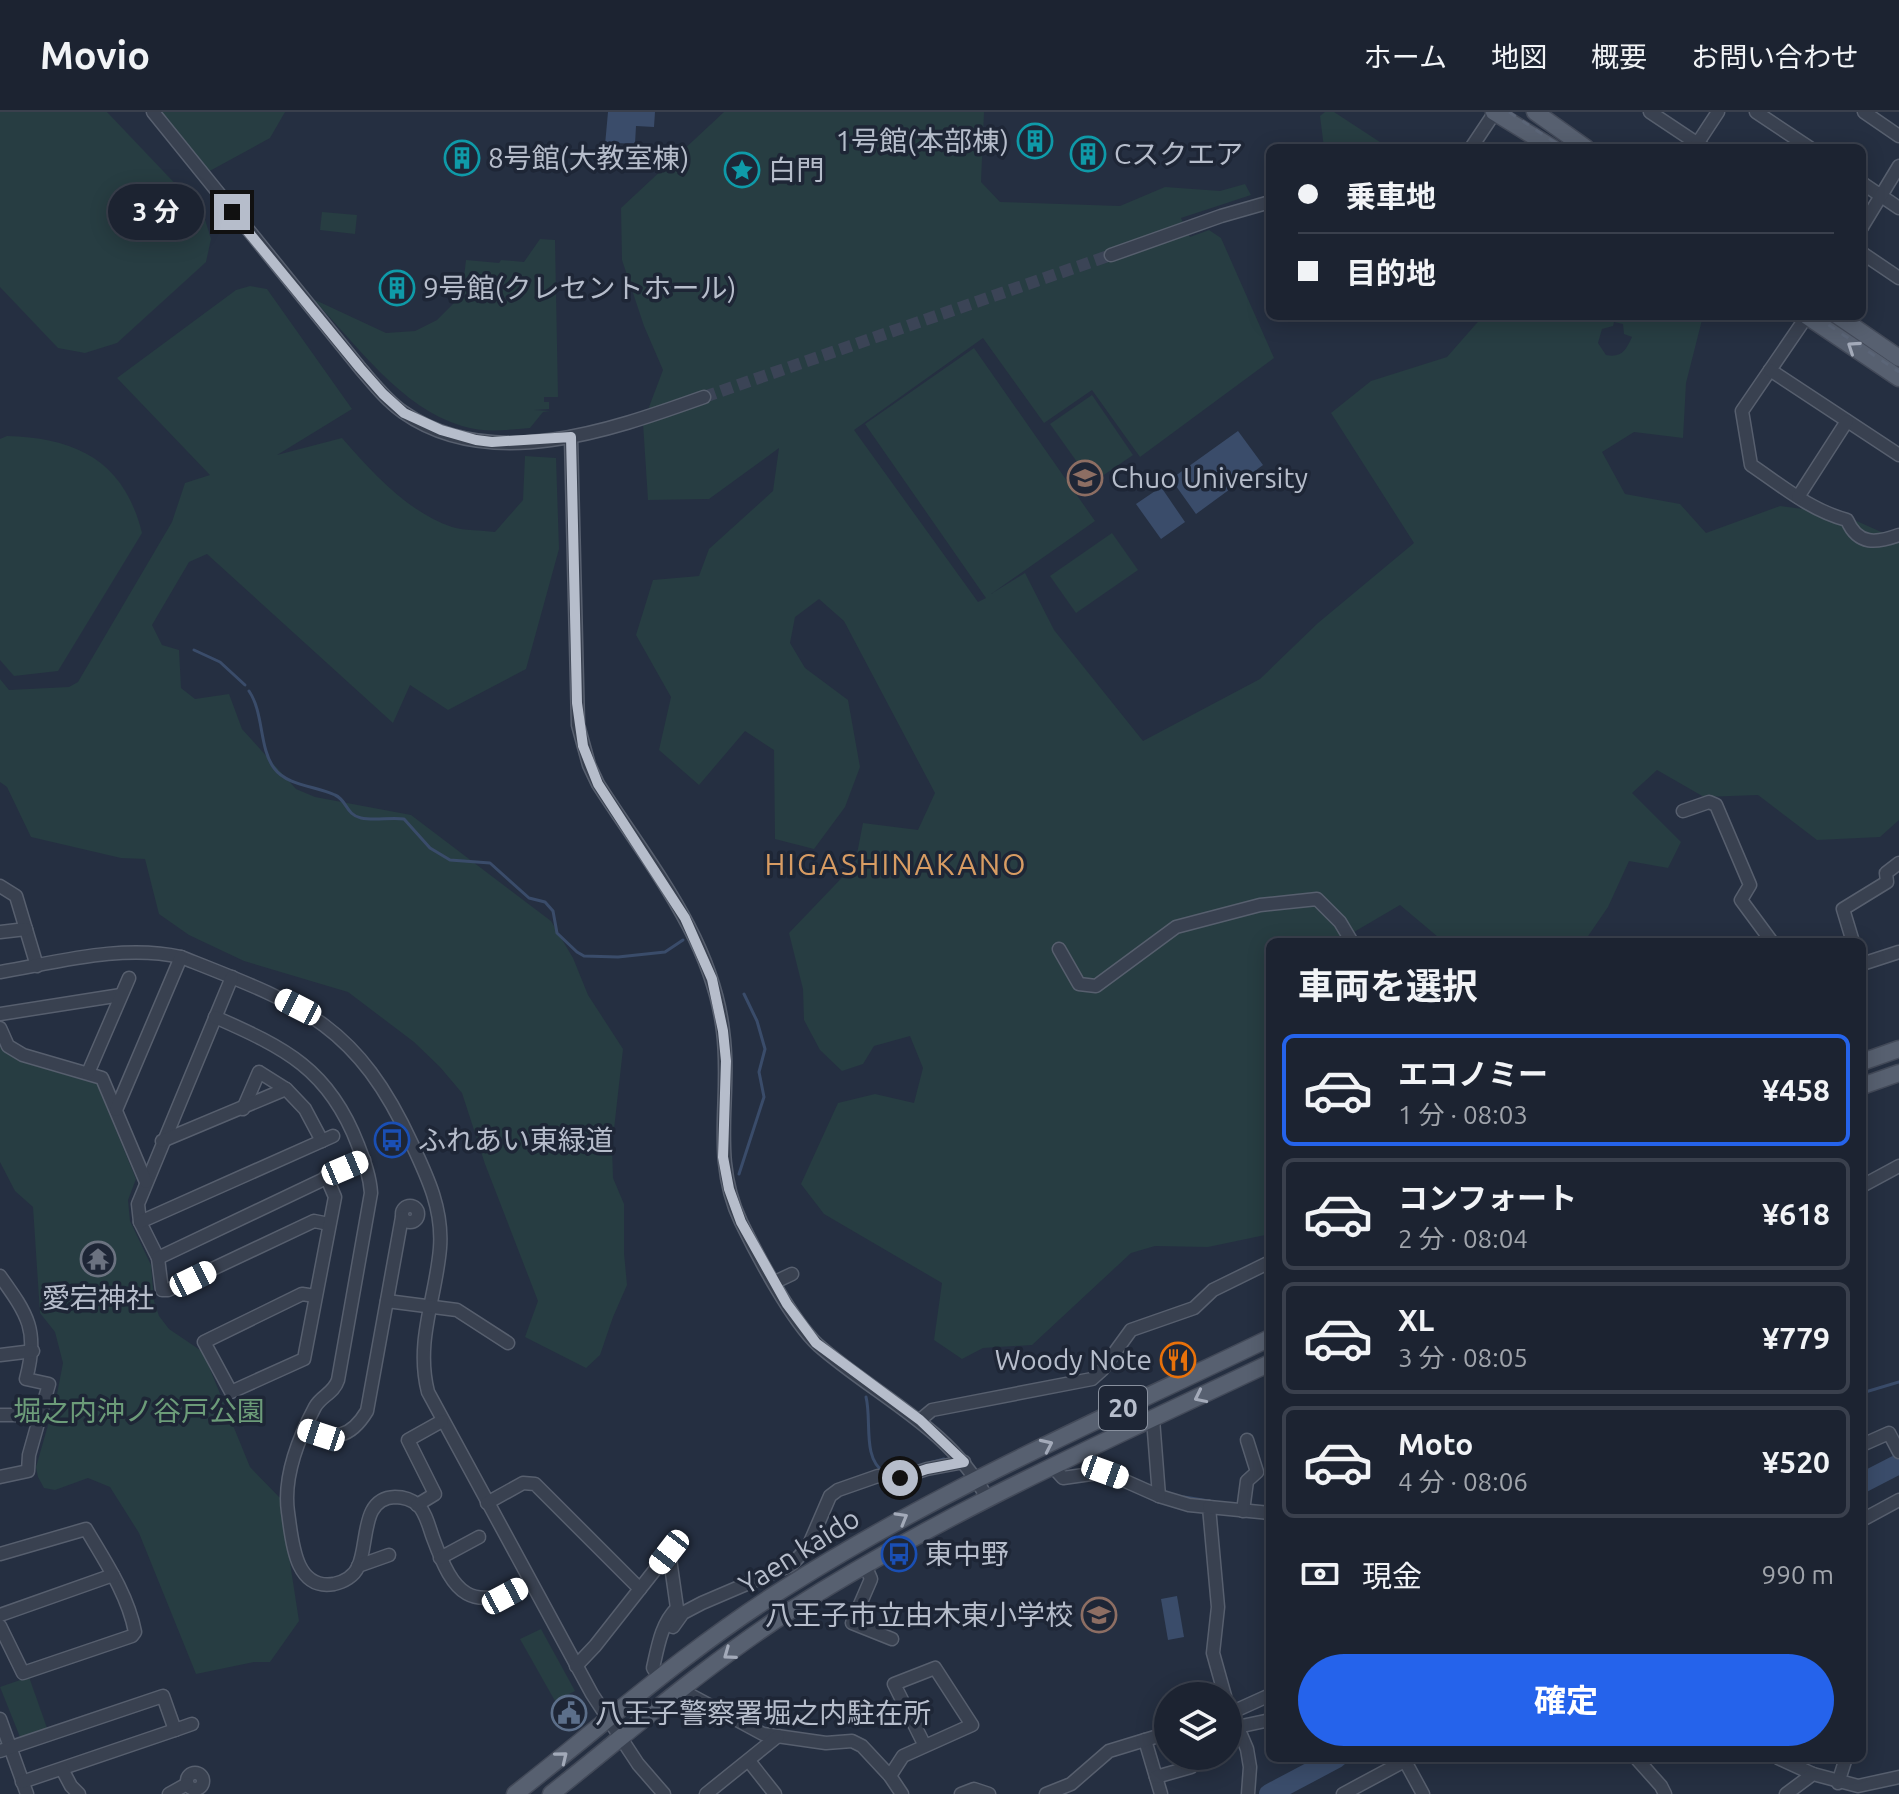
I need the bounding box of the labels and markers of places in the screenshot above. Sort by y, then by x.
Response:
building icon: 1号館(本部棟) [1016,122,1054,160]
place label: 1号館(本部棟) [836,125,1009,157]
building icon: Cスクエア [1069,135,1107,173]
place label: Cスクエア [1114,138,1243,169]
building icon: 8号館(大教室棟) [443,139,481,177]
place label: 8号館(大教室棟) [488,142,689,174]
place icon: 白門 [723,151,761,189]
place label: 白門 [768,154,824,185]
building icon: 9号館(クレセントホール) [378,269,416,307]
place label: 9号館(クレセントホール) [423,272,736,304]
school or university icon: Chuo University [1066,459,1104,497]
place label: Chuo University [1111,462,1308,493]
bus stop icon: ふれあい東緑道 [373,1121,411,1159]
place label: ふれあい東緑道 [418,1124,614,1155]
temple icon: 愛宕神社 [79,1240,117,1278]
place label: 愛宕神社 [42,1282,154,1313]
restaurant icon: Woody Note [1159,1341,1197,1379]
place label: Woody Note [995,1344,1152,1375]
bus stop icon: 東中野 [880,1535,918,1573]
place label: 東中野 [925,1538,1009,1569]
school or university icon: 八王子市立由木東小学校 [1080,1596,1118,1634]
place label: 八王子市立由木東小学校 [765,1599,1073,1630]
public building icon: 八王子警察署堀之内駐在所 [550,1694,588,1732]
place label: 八王子警察署堀之内駐在所 [595,1697,931,1728]

